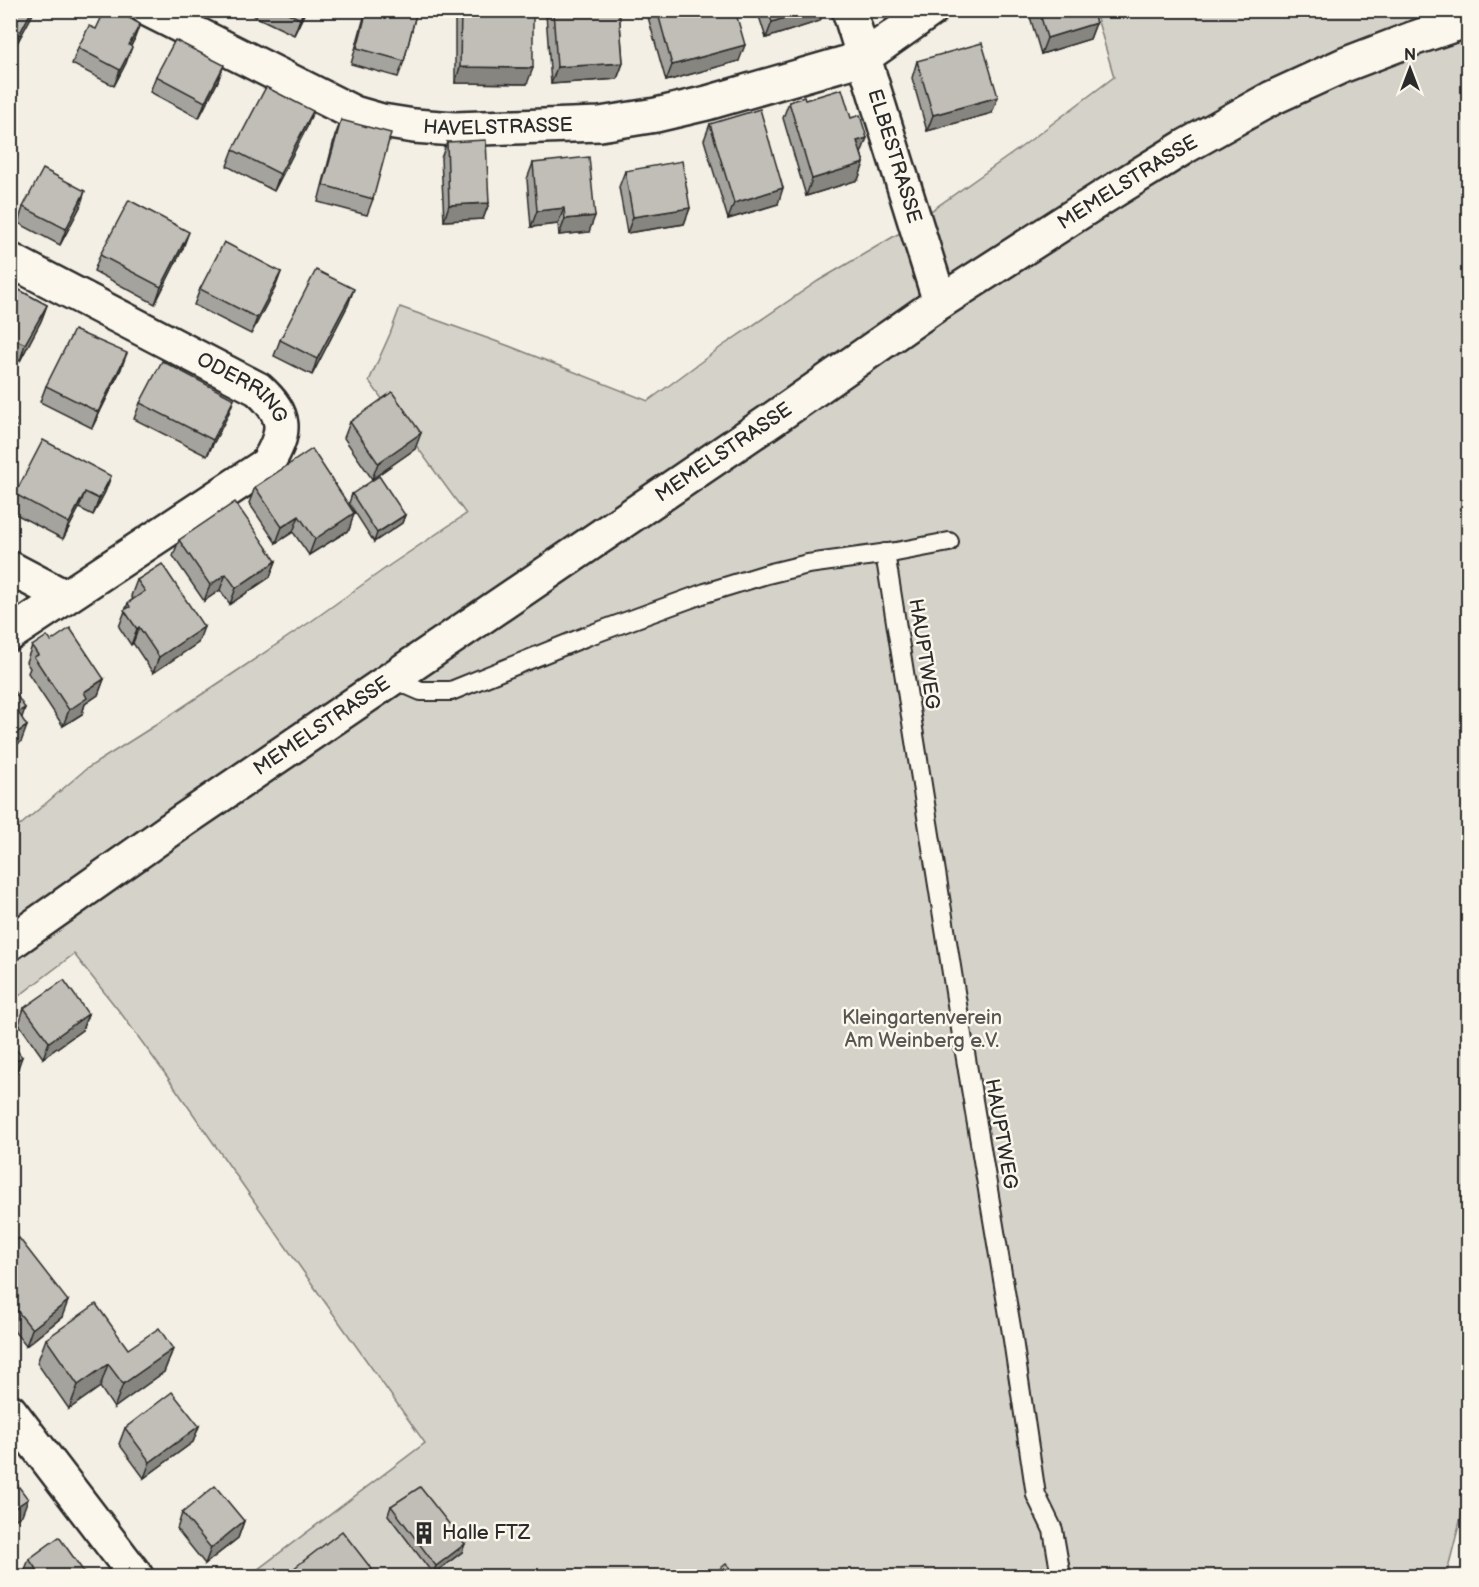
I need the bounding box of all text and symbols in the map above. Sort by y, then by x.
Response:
north arrow [1380,39,1440,99]
text: N [1404,46,1416,65]
street label: ELBESTRASSE [862,86,927,226]
street label: HAVELSTRASSE [422,113,573,141]
street label: MEMELSTRASSE [1053,130,1202,235]
street label: ODERRING [193,347,292,426]
street label: MEMELSTRASSE [651,397,797,508]
street label: HAUPTWEG [903,597,945,711]
street label: MEMELSTRASSE [249,671,395,781]
park label: Kleingartenverein Am Weinberg e.V. [842,1006,1002,1053]
street label: HAUPTWEG [979,1077,1023,1191]
building icon: Halle FTZ [411,1520,437,1546]
place label: Halle FTZ [442,1521,531,1545]

